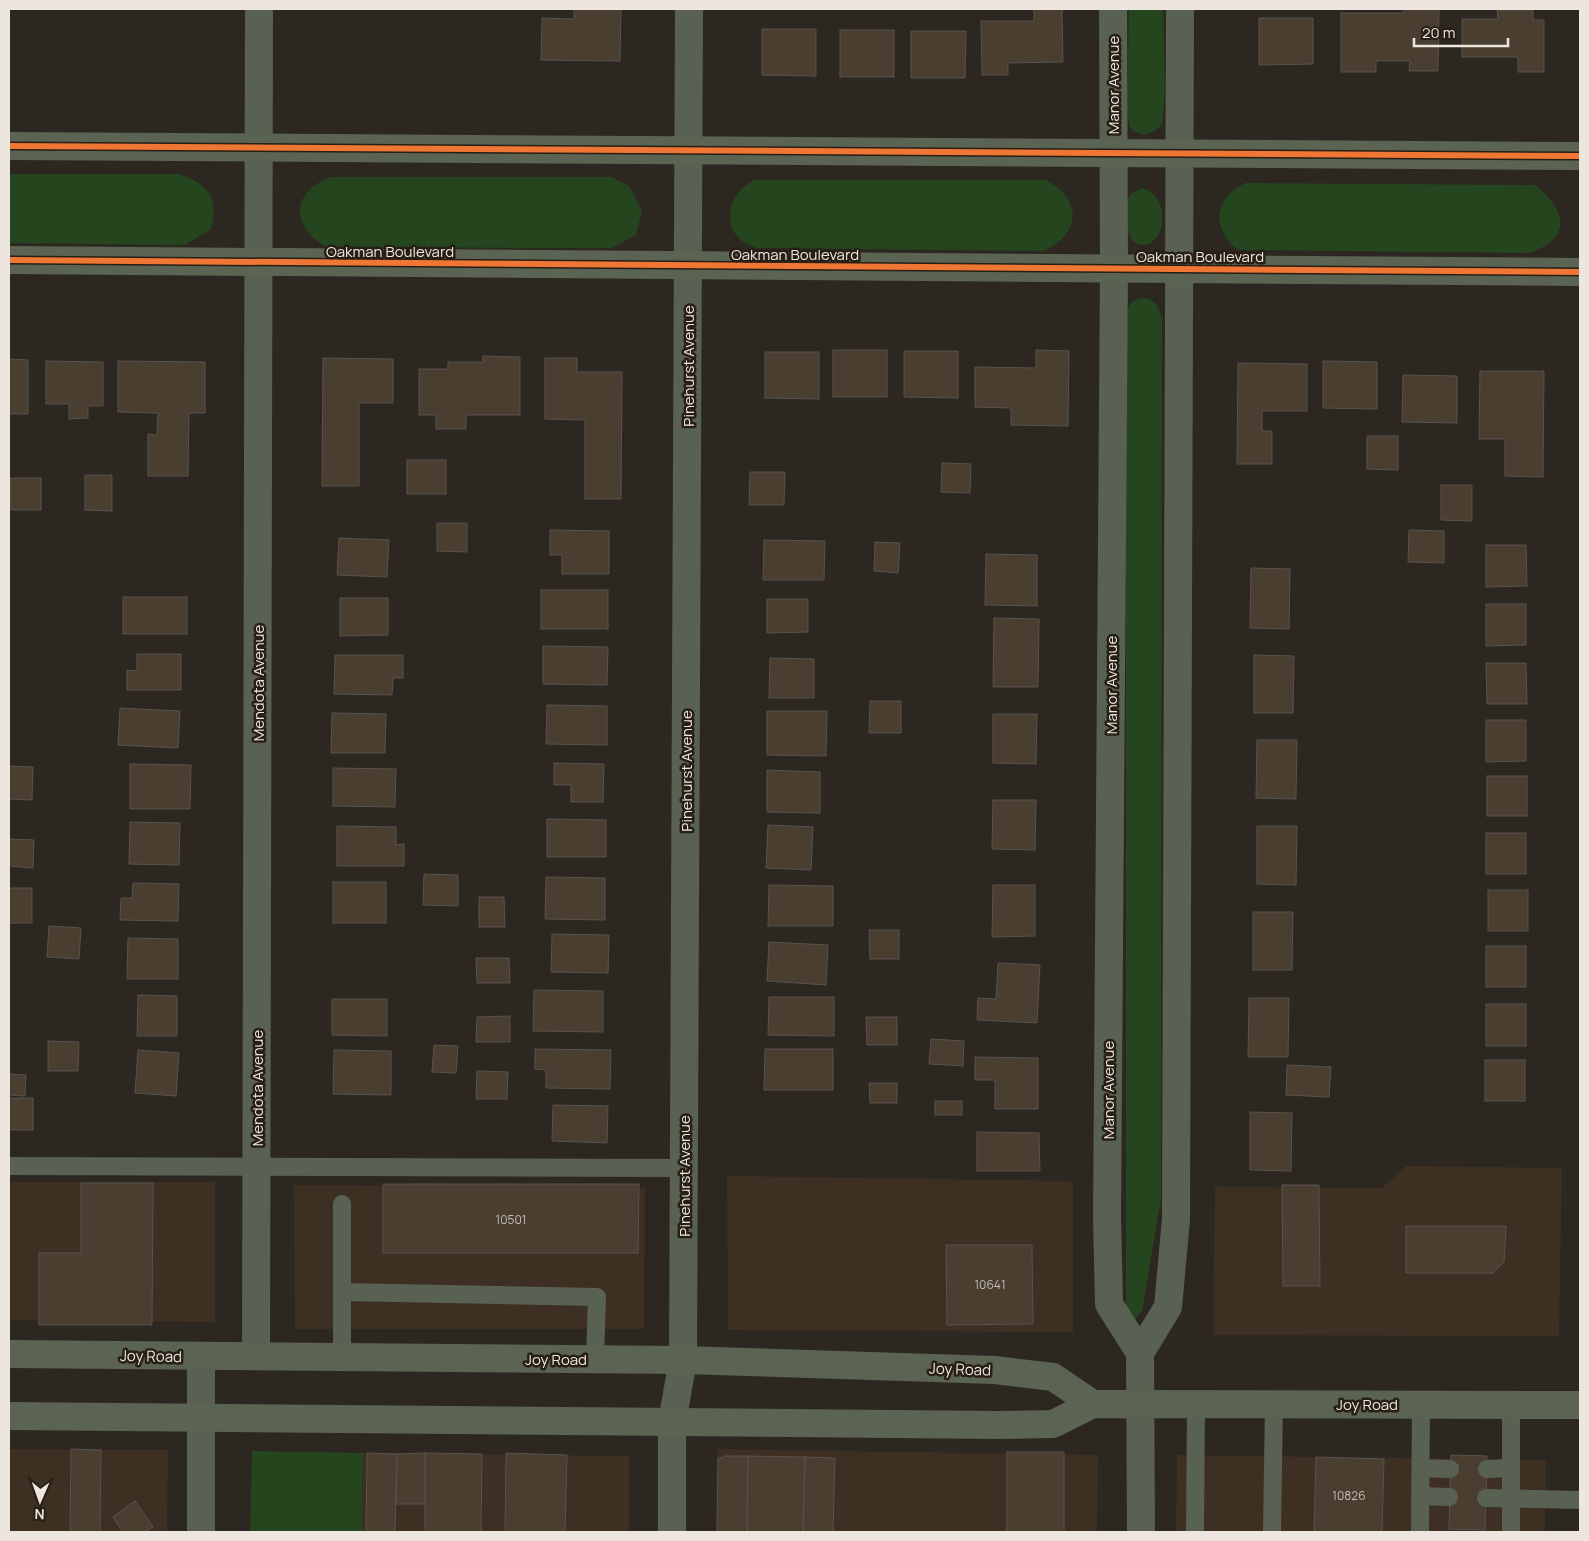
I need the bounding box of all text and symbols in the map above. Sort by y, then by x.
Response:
scale bar [1414,15,1508,47]
text: 20 m [1422,22,1455,43]
street label: Manor Avenue [1103,36,1124,134]
street label: Oakman Boulevard [326,241,454,262]
street label: Oakman Boulevard [731,244,859,265]
street label: Oakman Boulevard [1136,246,1264,267]
street label: Pinehurst Avenue [678,305,699,427]
street label: Mendota Avenue [248,625,269,741]
street label: Manor Avenue [1101,636,1122,734]
street label: Pinehurst Avenue [676,710,697,832]
street label: Mendota Avenue [247,1030,268,1146]
street label: Manor Avenue [1098,1041,1119,1139]
street label: Pinehurst Avenue [674,1115,695,1237]
house number: 10501 [496,1211,526,1228]
house number: 10641 [974,1276,1006,1293]
street label: Joy Road [120,1345,182,1367]
street label: Joy Road [525,1349,587,1370]
street label: Joy Road [929,1357,991,1381]
street label: Joy Road [1336,1394,1398,1415]
north arrow [15,1476,65,1526]
house number: 10826 [1332,1487,1366,1504]
text: N [34,1505,45,1524]

